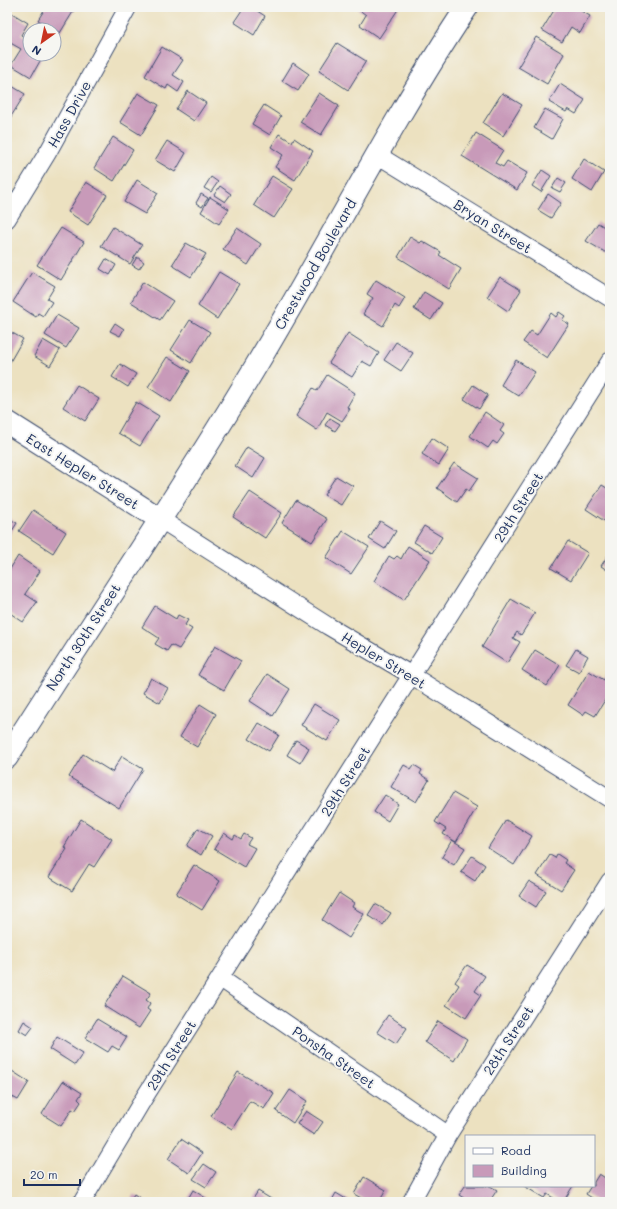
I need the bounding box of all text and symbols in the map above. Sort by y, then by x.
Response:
north arrow [22,22,62,62]
text: N [29,42,44,59]
street label: Hass Drive [43,77,95,151]
street label: Bryan Street [450,194,536,258]
street label: Crestwood Boulevard [270,195,360,333]
street label: East Hepler Street [23,429,143,513]
street label: 29th Street [489,468,547,546]
street label: North 30th Street [41,580,125,694]
street label: Hepler Street [338,627,430,693]
street label: 29th Street [316,742,374,820]
street label: 28th Street [478,1002,538,1078]
street label: 29th Street [142,1016,200,1094]
street label: Ponsha Street [289,1021,379,1093]
legend [465,1135,595,1187]
text: Road [501,1142,531,1158]
scale bar [24,1161,80,1187]
text: Building [501,1162,547,1178]
text: 20 m [30,1166,58,1182]

